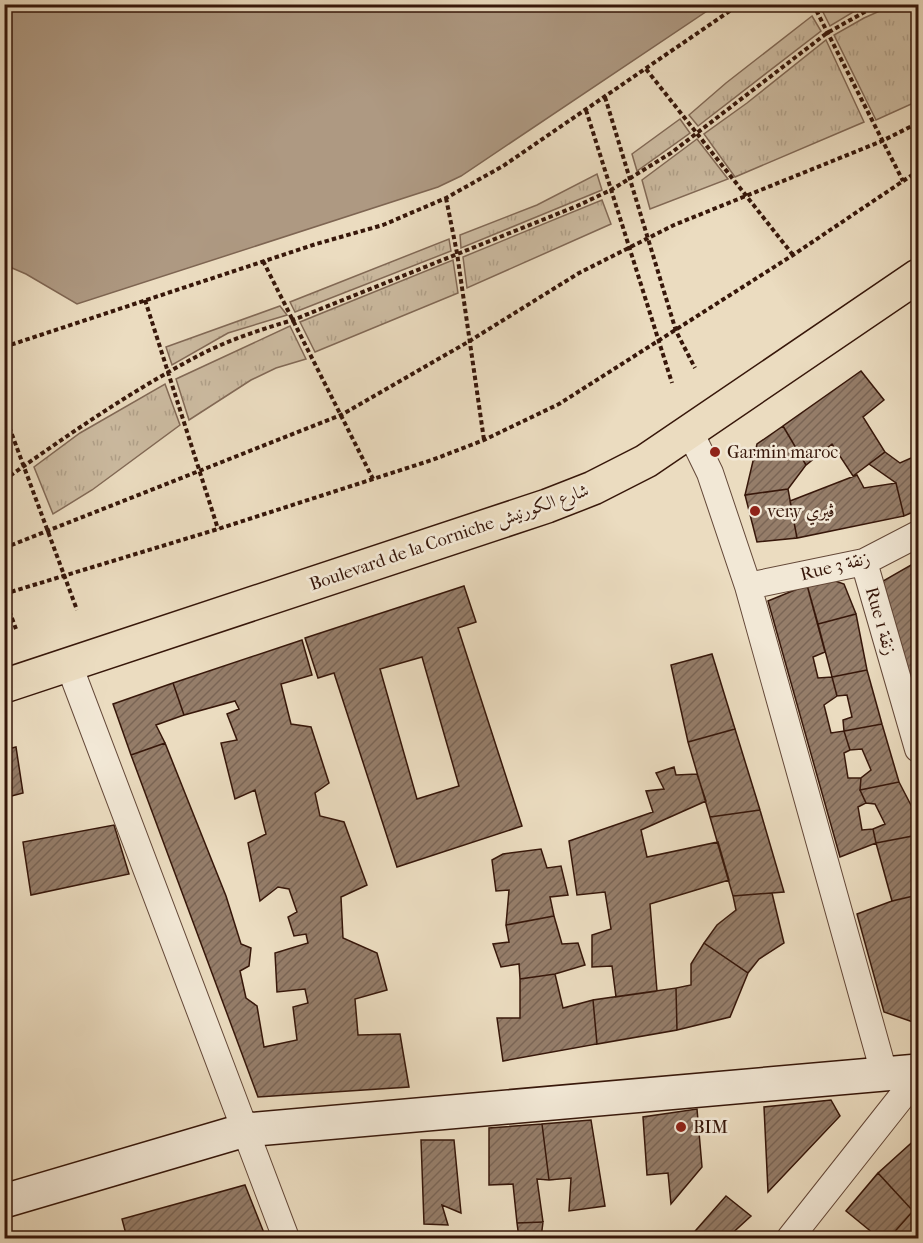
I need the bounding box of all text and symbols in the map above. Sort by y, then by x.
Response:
place label: Garmin maroc [727,442,838,463]
marker: Garmin maroc [708,445,722,459]
street label: Boulevard de la Corniche شارع الكورنيش [307,480,593,599]
place label: very ڤيري [767,501,835,526]
marker: very ڤيري [748,504,762,518]
street label: Rue 3 زنقة [798,548,872,585]
street label: Rue 1 زنقة [861,585,900,658]
place label: BIM [693,1117,728,1138]
marker: BIM [674,1120,688,1134]

